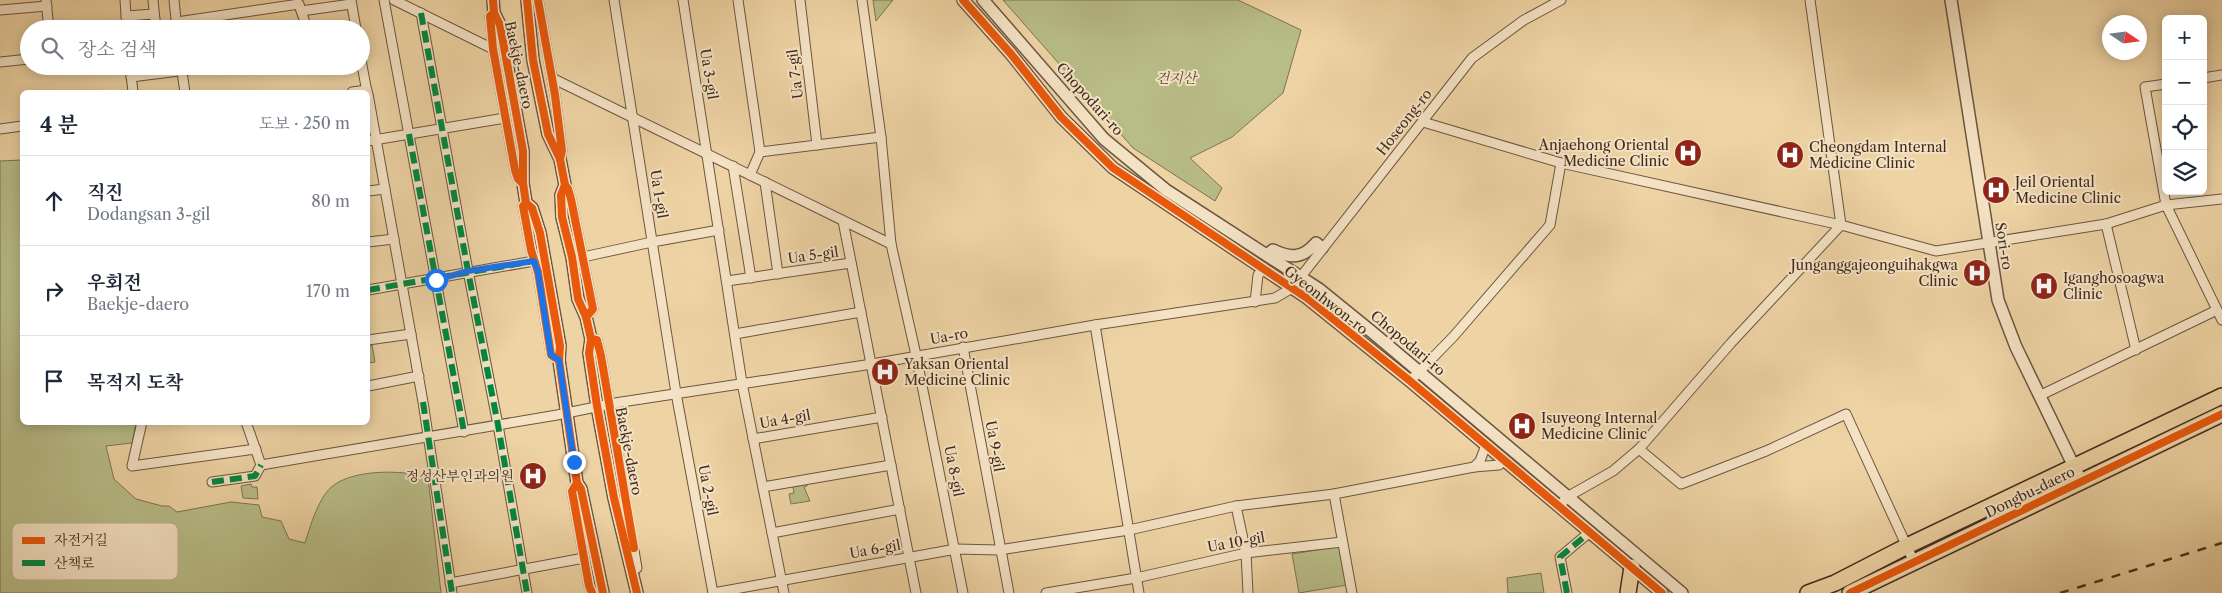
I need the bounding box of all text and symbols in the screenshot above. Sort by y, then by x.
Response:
north arrow [2102,15,2147,60]
map controls [2162,15,2207,195]
button: + [2162,15,2207,60]
street label: Baekje-daero [501,19,537,111]
search box [20,20,370,75]
icon: search [38,34,66,62]
text: 장소 검색 [78,38,156,61]
street label: Ua 3-gil [696,47,722,101]
street label: Ua 7-gil [783,48,807,100]
street label: Chopodari-ro [1052,59,1128,139]
button: − [2162,60,2207,105]
park label: 건지산 [1156,69,1199,87]
street label: Hoseong-ro [1372,85,1436,159]
button: locate [2162,105,2207,150]
text: 4 분 [40,112,78,137]
text: 도보 · 250 m [259,113,350,133]
place label: Anjaehong Oriental Medicine Clinic [1538,136,1669,170]
hospital icon: Anjaehong Oriental Medicine Clinic [1673,138,1703,168]
place label: Cheongdam Internal Medicine Clinic [1809,138,1947,172]
hospital icon: Cheongdam Internal Medicine Clinic [1775,140,1805,170]
button: layers [2162,150,2207,195]
street label: Ua 1-gil [646,168,672,220]
place label: Jeil Oriental Medicine Clinic [2013,173,2121,207]
hospital icon: Jeil Oriental Medicine Clinic [1981,175,2011,205]
text: 직진 [87,181,124,204]
icon: ahead [40,187,68,215]
text: 80 m [311,191,350,211]
text: Dodangsan 3-gil [87,204,210,224]
street label: Sori-ro [1991,221,2017,271]
street label: Ua 5-gil [786,243,840,267]
place label: Junganggajeonguihakgwa Clinic [1789,256,1959,290]
hospital icon: Junganggajeonguihakgwa Clinic [1962,258,1992,288]
street label: Gyeonhwon-ro [1280,262,1372,338]
route start [425,269,448,292]
place label: Iganghosoagwa Clinic [2063,269,2165,303]
text: 우회전 [87,271,142,294]
hospital icon: Iganghosoagwa Clinic [2029,271,2059,301]
icon: right [40,277,68,305]
text: 170 m [306,281,350,301]
text: Baekje-daero [87,294,189,314]
street label: Chopodari-ro [1367,306,1449,380]
street label: Ua-ro [929,324,969,348]
place label: Yaksan Oriental Medicine Clinic [903,355,1010,389]
hospital icon: Yaksan Oriental Medicine Clinic [870,357,900,387]
icon: arrive [40,367,68,395]
text: 목적지 도착 [87,371,184,394]
street label: Baekje-daero [612,405,646,497]
street label: Ua 4-gil [758,406,812,432]
place label: Isuyeong Internal Medicine Clinic [1541,409,1658,443]
hospital icon: Isuyeong Internal Medicine Clinic [1507,411,1537,441]
street label: Ua 9-gil [982,419,1008,473]
street label: Ua 8-gil [940,444,968,498]
route end [563,451,586,474]
hospital icon: 정성산부인과의원 [518,461,548,491]
street label: Ua 2-gil [694,463,722,517]
street label: Dongbu-daero [1982,463,2078,521]
place label: 정성산부인과의원 [406,467,514,485]
legend [12,523,178,580]
street label: Ua 10-gil [1206,528,1266,556]
text: 자전거길 [54,531,108,549]
street label: Ua 6-gil [848,536,902,562]
text: 산책로 [54,554,95,572]

